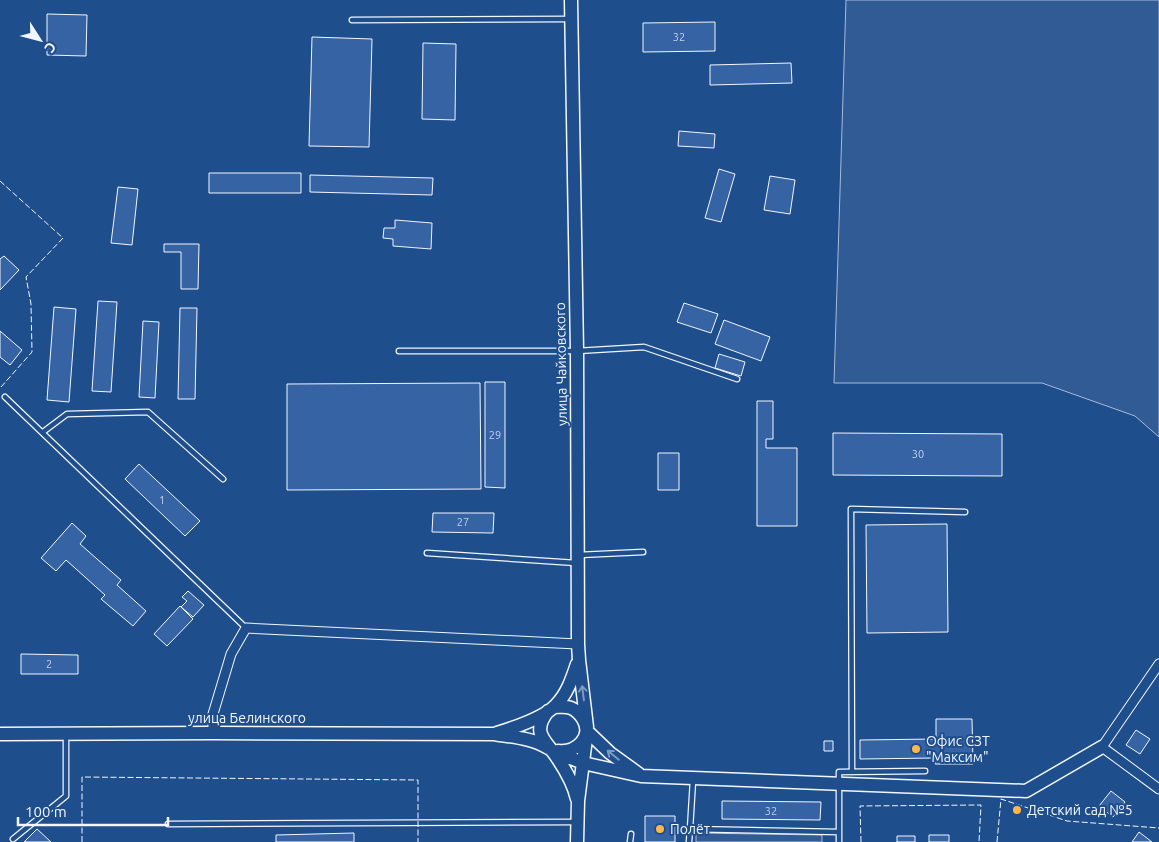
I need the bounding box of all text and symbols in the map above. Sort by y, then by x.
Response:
north arrow [15,15,65,65]
house number: 32 [673,31,685,43]
text: С [41,39,60,56]
street label: улица Чайковского [552,302,570,426]
house number: 29 [489,429,501,441]
house number: 30 [912,448,924,460]
house number: 1 [159,494,165,506]
house number: 27 [457,516,469,528]
house number: 2 [46,658,52,670]
one-way arrow [578,686,588,702]
street label: улица Белинского [188,710,306,726]
place label: Офис СЗТ "Максим" [926,733,990,765]
marker: Офис СЗТ "Максим" [910,743,922,755]
one-way arrow [607,749,620,760]
scale bar [18,794,168,826]
place label: Детский сад №5 [1027,802,1133,818]
text: 100 m [25,803,67,820]
marker: Детский сад №5 [1011,804,1023,816]
house number: 32 [765,805,777,817]
place label: Полёт [670,821,710,837]
marker: Полёт [654,823,666,835]

